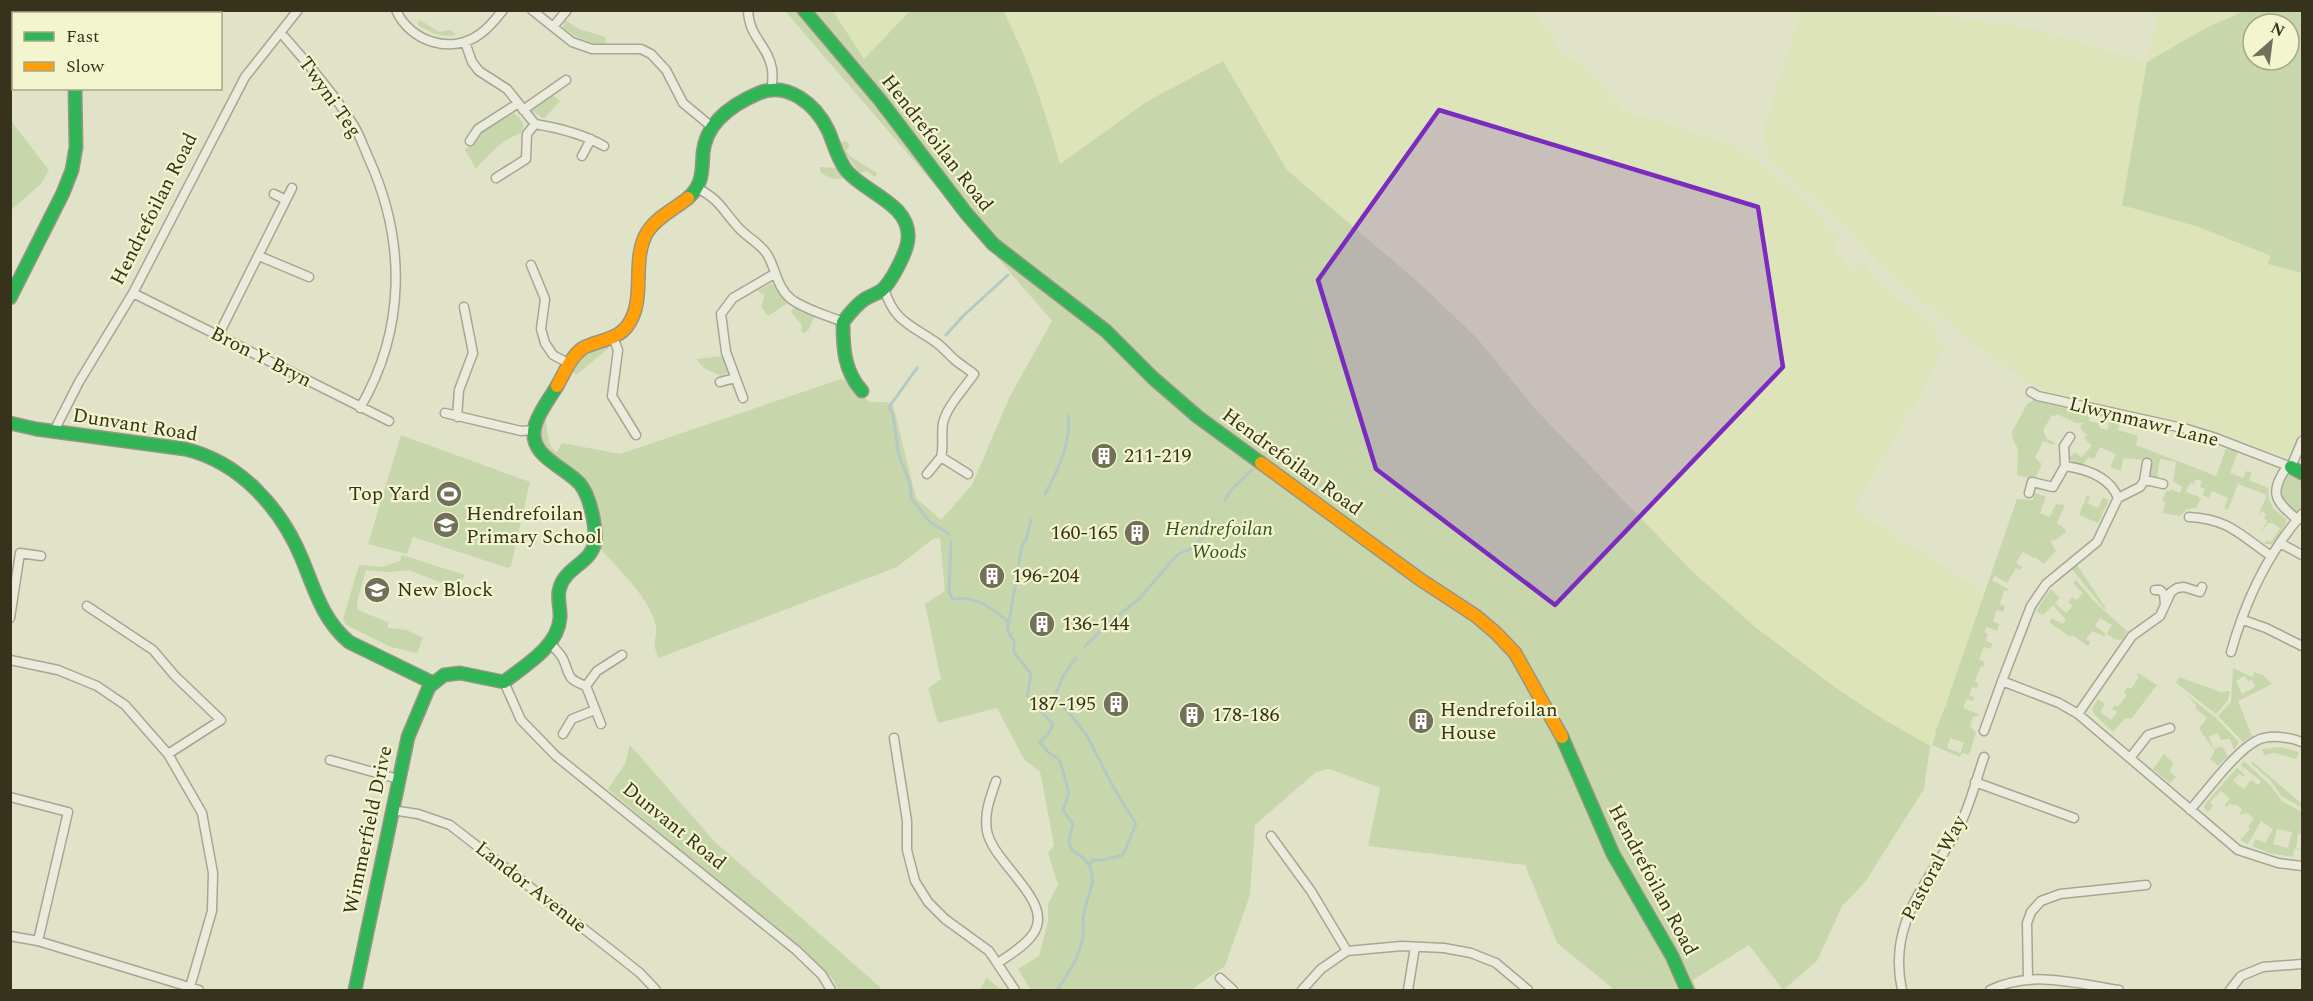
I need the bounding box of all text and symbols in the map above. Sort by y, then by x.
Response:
legend [12,12,222,90]
north arrow [2241,12,2301,72]
text: N [2266,16,2289,43]
text: Fast [66,23,99,50]
street label: Twyni Teg [291,50,369,144]
text: Slow [66,53,105,80]
street label: Hendrefoilan Road [874,68,1000,218]
street label: Hendrefoilan Road [103,128,205,290]
street label: Bron Y Bryn [205,319,317,395]
street label: Llwynmawr Lane [2066,389,2222,455]
street label: Dunvant Road [70,400,200,450]
street label: Hendrefoilan Road [1215,401,1369,523]
building icon: 211-219 [1089,441,1119,471]
place label: 211-219 [1124,441,1192,471]
place label: Top Yard [349,479,430,509]
sports icon: Top Yard [434,479,464,509]
place label: Hendrefoilan Primary School [466,499,602,552]
school or university icon: Hendrefoilan Primary School [431,510,461,540]
park label: Hendrefoilan Woods [1165,514,1273,567]
place label: 160-165 [1051,518,1118,548]
building icon: 160-165 [1122,518,1152,548]
building icon: 196-204 [977,561,1007,591]
place label: 196-204 [1012,561,1080,591]
school or university icon: New Block [362,575,392,605]
place label: New Block [397,575,493,605]
building icon: 136-144 [1027,609,1057,639]
place label: 136-144 [1062,609,1130,639]
place label: 187-195 [1029,689,1096,719]
building icon: 187-195 [1101,689,1131,719]
place label: Hendrefoilan House [1440,695,1558,748]
building icon: 178-186 [1177,700,1207,730]
place label: 178-186 [1212,700,1280,730]
building icon: Hendrefoilan House [1406,706,1436,736]
street label: Wimmerfield Drive [335,743,401,917]
street label: Dunvant Road [615,775,733,877]
street label: Hendrefoilan Road [1600,799,1706,961]
street label: Pastoral Way [1894,809,1975,926]
street label: Landor Avenue [469,834,593,940]

